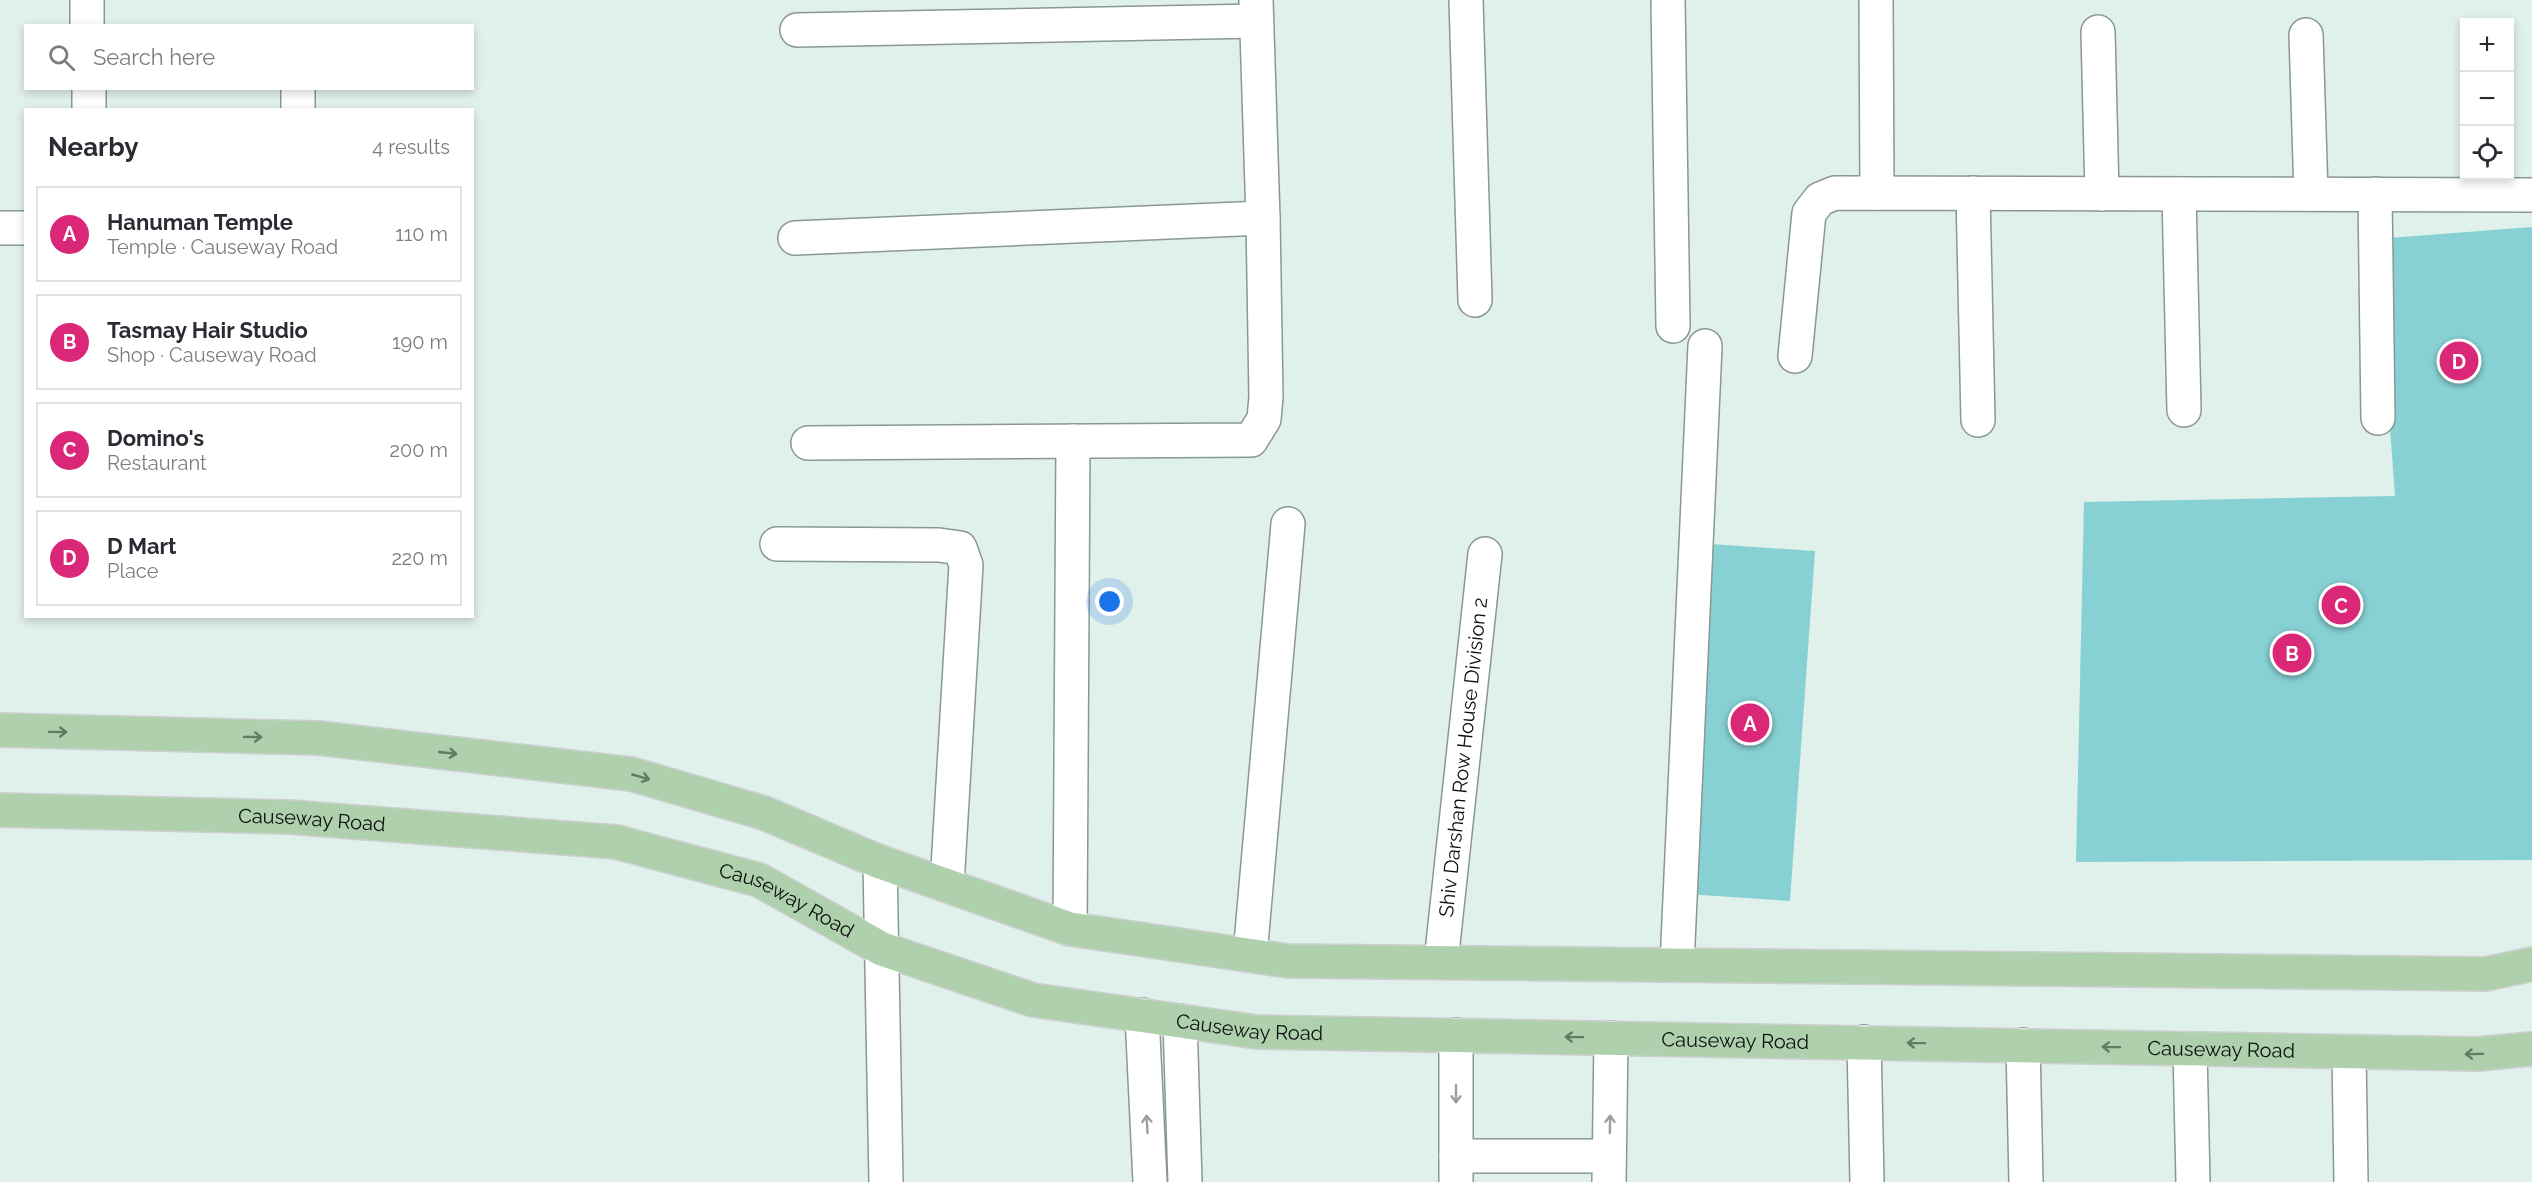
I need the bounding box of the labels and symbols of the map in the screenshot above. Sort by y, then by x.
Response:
pin: D [2440,338,2478,384]
pin: C [2322,582,2360,628]
your location [1095,587,1124,616]
street label: Shiv Darshan Row House Division 2 [1434,596,1492,918]
pin: B [2272,630,2312,676]
pin: A [1730,700,1770,746]
one-way arrow [48,726,68,737]
one-way arrow [243,731,263,742]
one-way arrow [437,748,457,759]
one-way arrow [631,772,650,783]
street label: Causeway Road [238,804,386,836]
street label: Causeway Road [716,858,858,943]
street label: Causeway Road [1175,1009,1323,1045]
street label: Causeway Road [1661,1027,1809,1054]
one-way arrow [1564,1031,1584,1043]
street label: Causeway Road [2147,1036,2295,1063]
one-way arrow [1906,1038,1926,1049]
one-way arrow [2101,1041,2121,1053]
one-way arrow [2464,1048,2484,1059]
one-way arrow [1450,1083,1462,1103]
one-way arrow [1142,1114,1153,1134]
one-way arrow [1604,1114,1615,1134]

